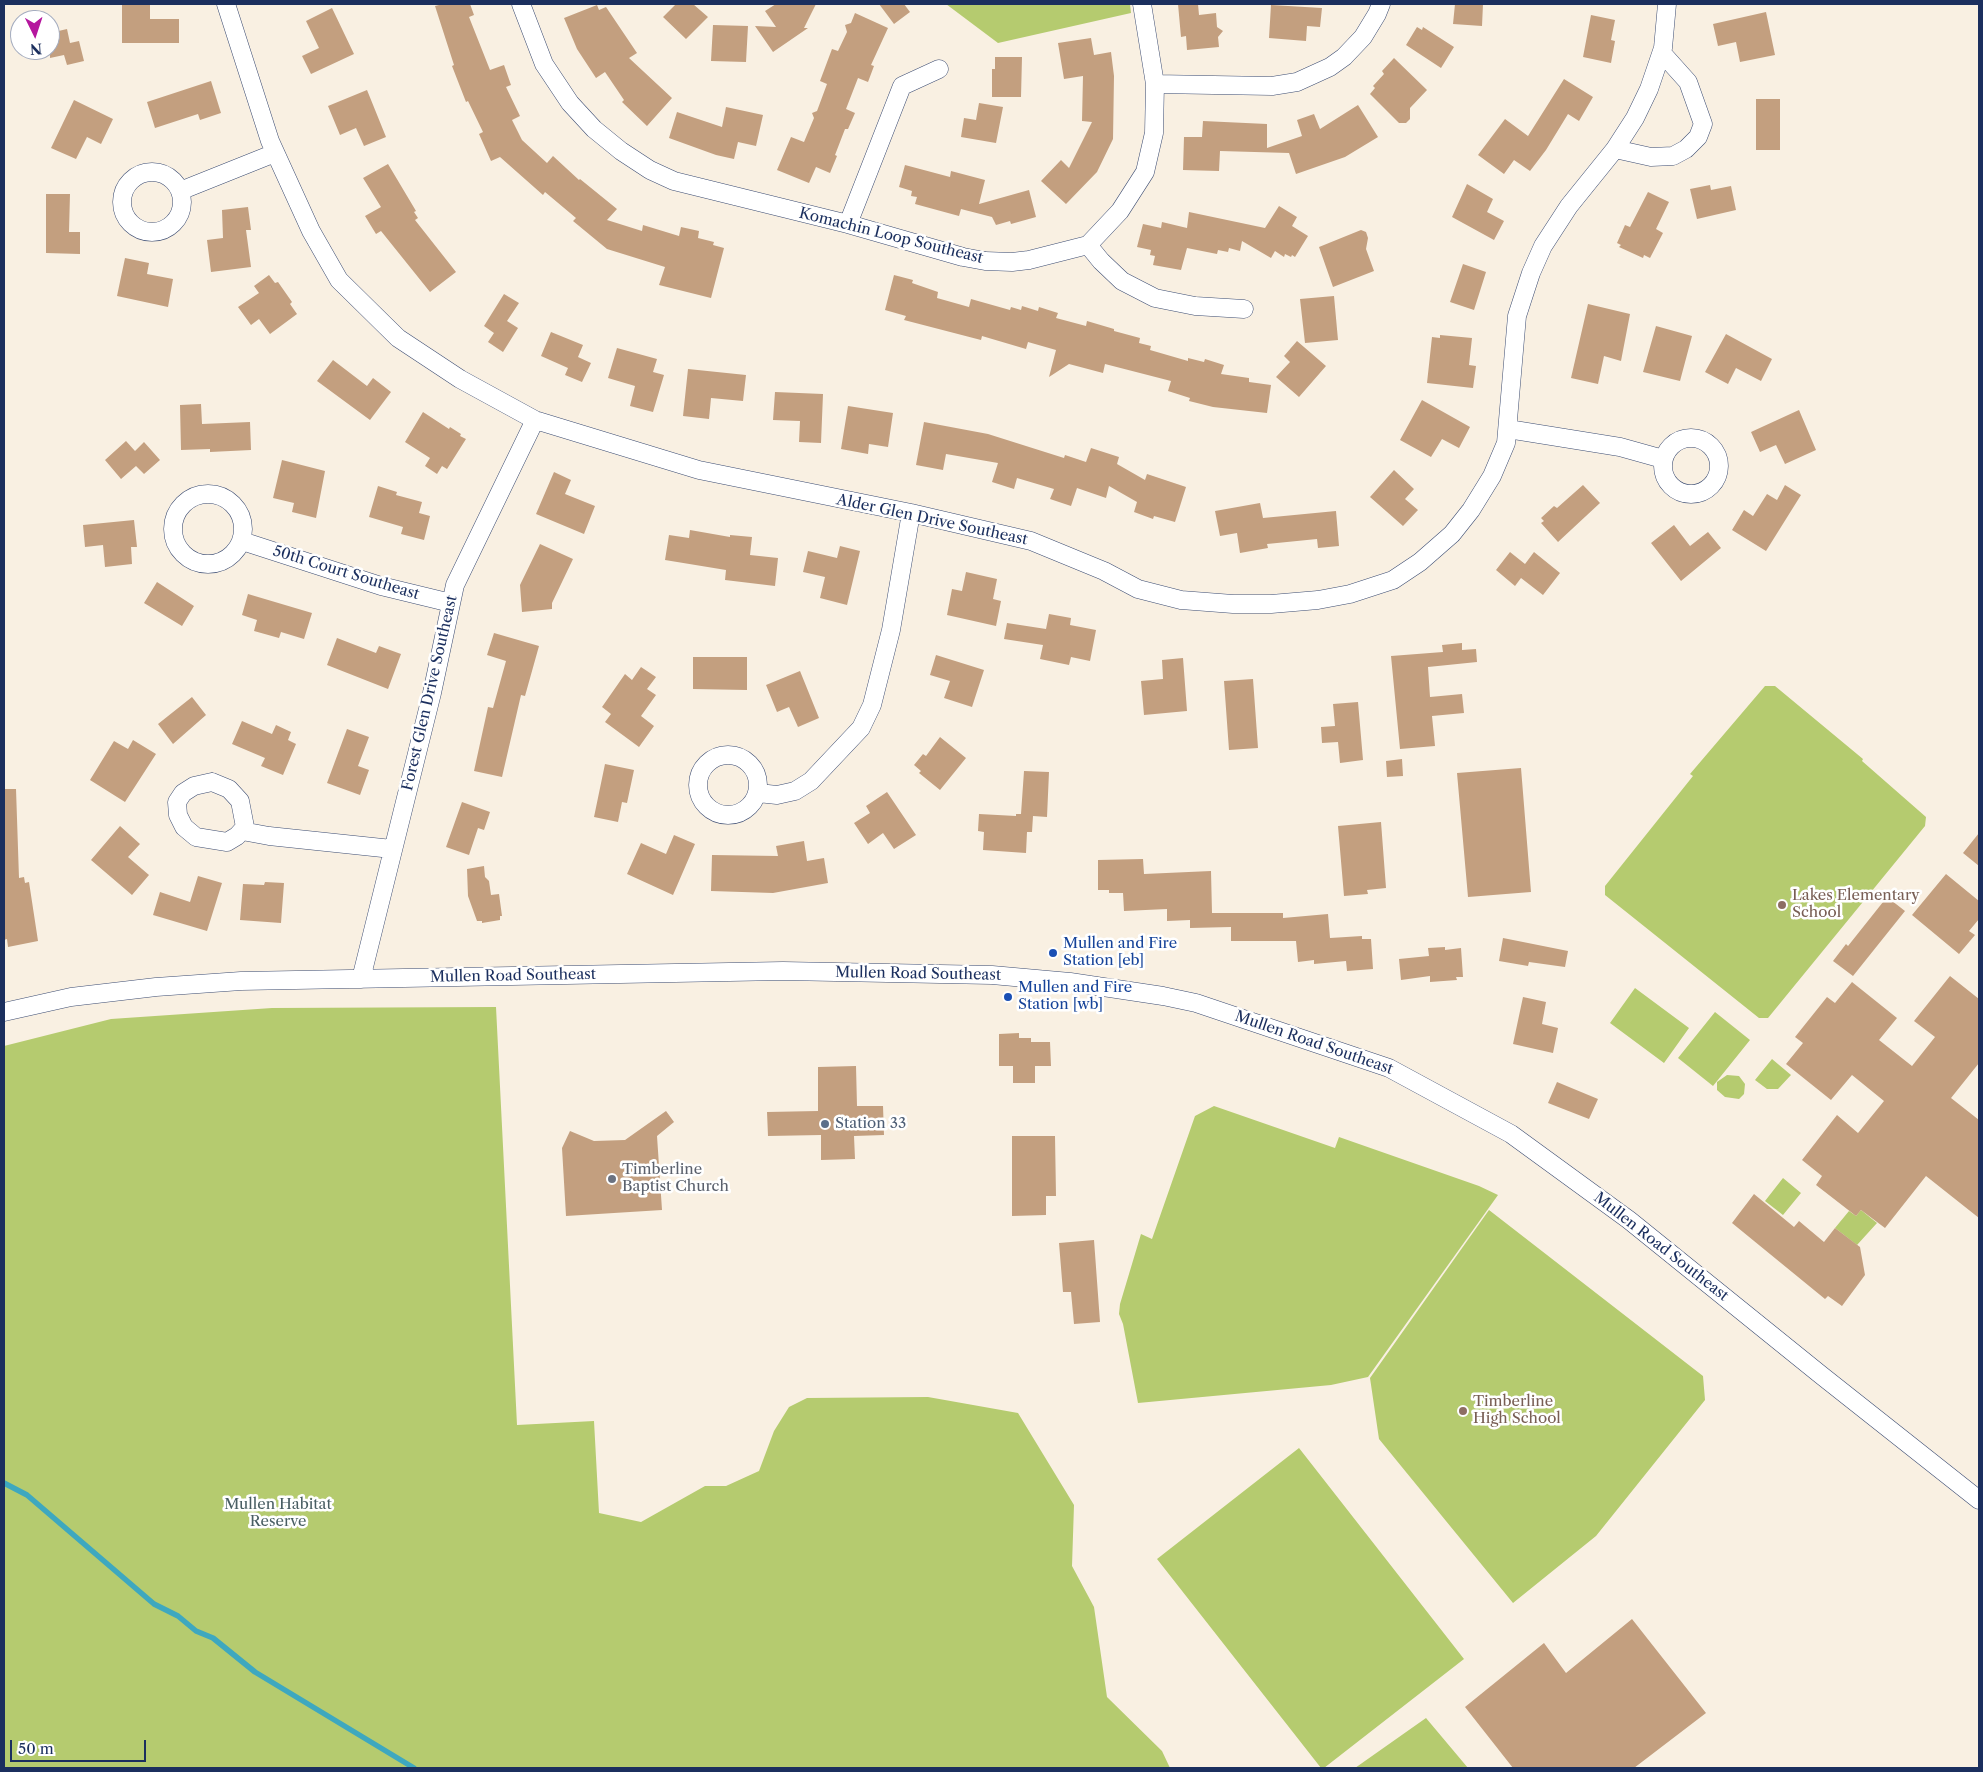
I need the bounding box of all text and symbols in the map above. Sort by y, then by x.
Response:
north arrow [10,10,60,60]
text: N [29,40,43,58]
street label: Komachin Loop Southeast [797,204,985,268]
street label: Alder Glen Drive Southeast [835,491,1029,549]
street label: 50th Court Southeast [271,542,421,604]
street label: Forest Glen Drive Southeast [399,594,461,792]
place label: Lakes Elementary School [1792,887,1920,922]
marker: Lakes Elementary School [1776,899,1788,911]
place label: Mullen and Fire Station [eb] [1063,935,1177,970]
marker: Mullen and Fire Station [eb] [1047,947,1059,959]
street label: Mullen Road Southeast [835,964,1001,984]
street label: Mullen Road Southeast [430,966,596,986]
place label: Mullen and Fire Station [wb] [1018,979,1132,1014]
marker: Mullen and Fire Station [wb] [1002,991,1014,1003]
street label: Mullen Road Southeast [1233,1007,1395,1079]
place label: Station 33 [835,1115,906,1133]
marker: Station 33 [819,1118,831,1130]
place label: Timberline Baptist Church [622,1161,729,1196]
marker: Timberline Baptist Church [606,1173,618,1185]
street label: Mullen Road Southeast [1590,1189,1732,1305]
place label: Timberline High School [1473,1393,1561,1428]
marker: Timberline High School [1457,1405,1469,1417]
park label: Mullen Habitat Reserve [224,1496,332,1531]
scale bar [12,1730,149,1762]
text: 50 m [18,1739,54,1758]

